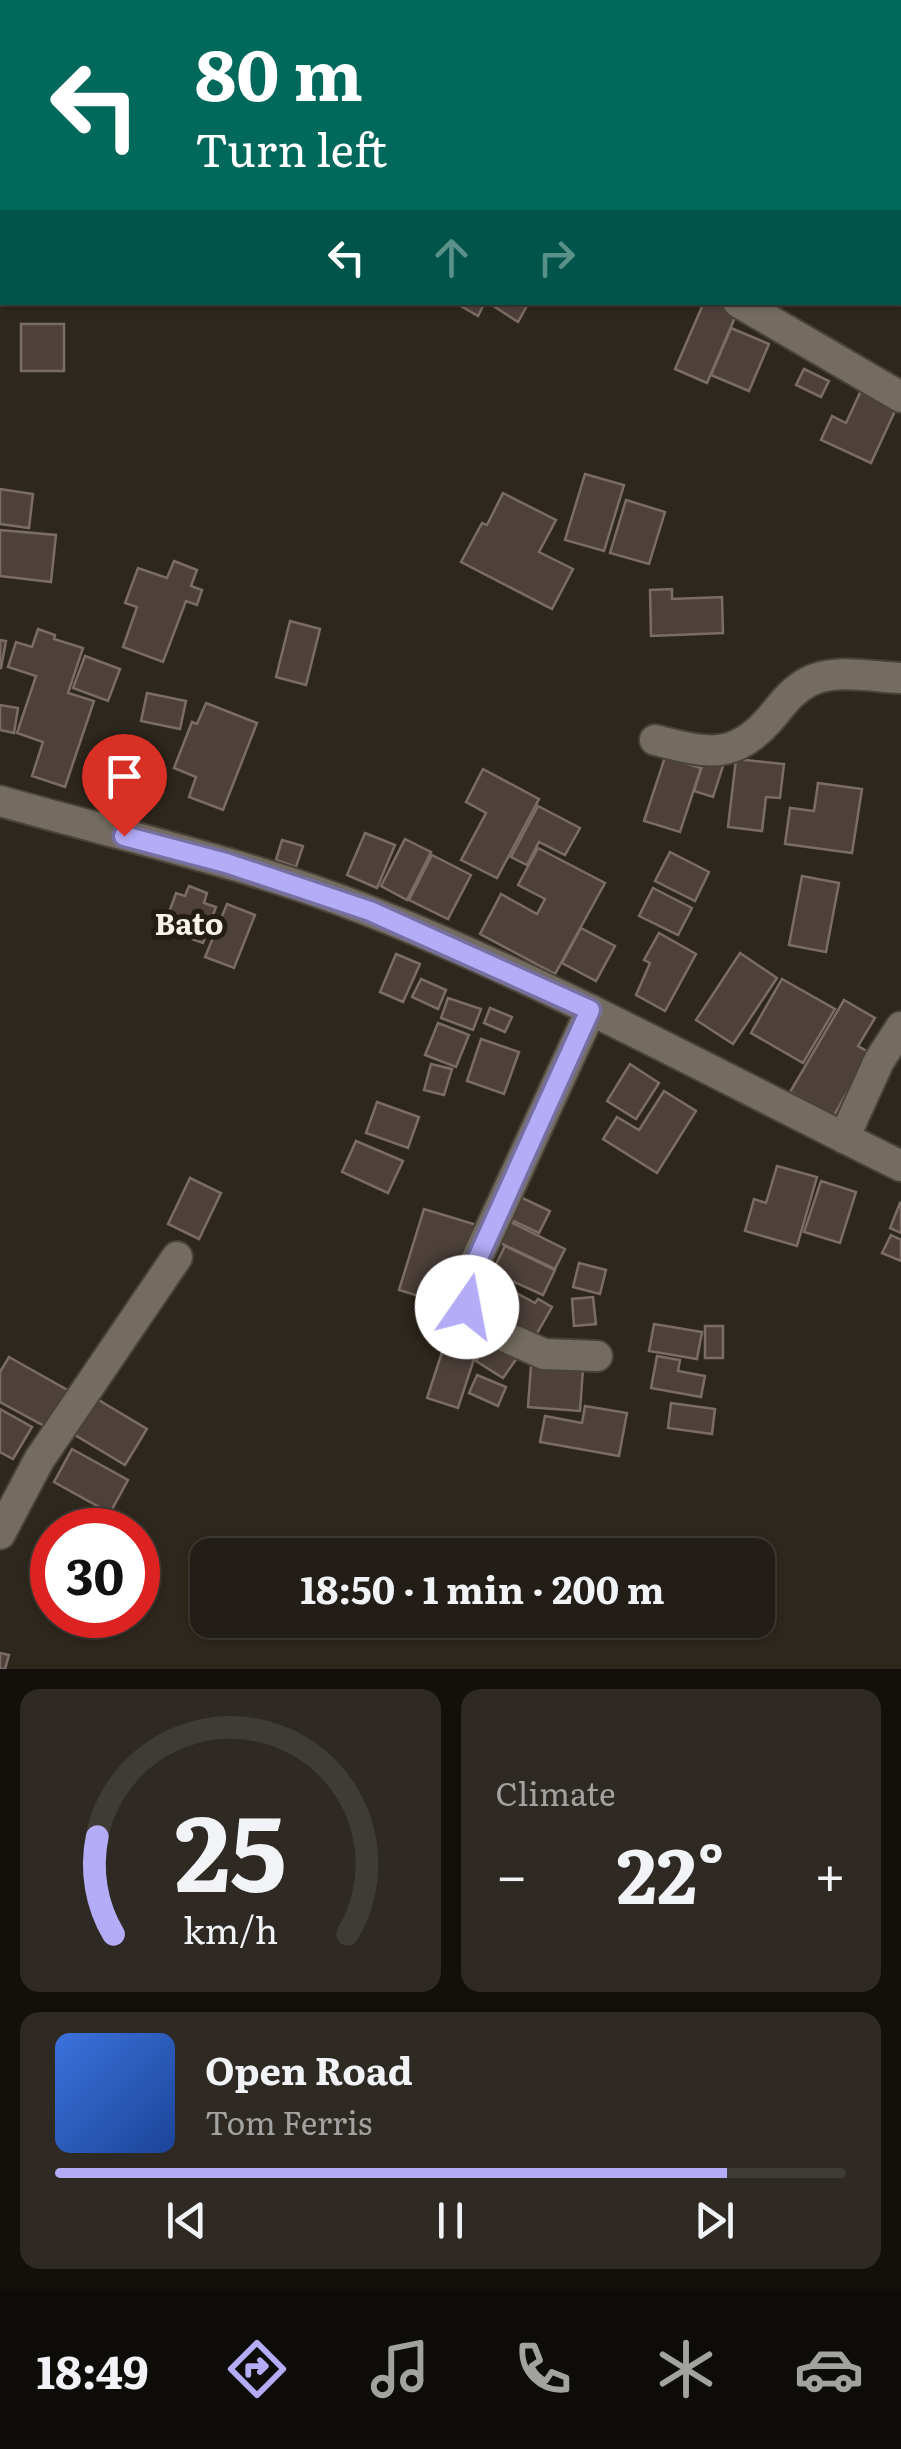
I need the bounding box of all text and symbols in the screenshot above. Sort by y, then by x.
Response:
text: 80 m [195,19,363,123]
icon: left [30,40,160,170]
text: Turn left [195,114,387,181]
icon: left [319,230,374,285]
icon: ahead [424,230,479,285]
icon: right [529,230,584,285]
pin [82,734,167,837]
icon: arrive [97,749,152,804]
district label: Bato [155,900,223,944]
position arrow [415,1255,519,1359]
speed limit sign: 30 [30,1508,160,1638]
text: 18:50 · 1 min · 200 m [300,1559,665,1616]
text: Climate [496,1768,616,1816]
text: 25 [174,1770,286,1924]
text: 22° [617,1816,725,1927]
text: − [496,1831,528,1913]
text: + [814,1831,846,1913]
text: km/h [183,1902,278,1955]
text: Open Road [205,2040,413,2097]
text: Tom Ferris [205,2097,372,2145]
icon: previous [159,2193,214,2248]
icon: pause [423,2193,478,2248]
icon: next [687,2193,742,2248]
icon: directions [222,2334,292,2404]
icon: music [365,2334,435,2404]
icon: phone [508,2334,578,2404]
icon: climate [651,2334,721,2404]
icon: car [794,2334,864,2404]
text: 18:49 [37,2336,149,2403]

